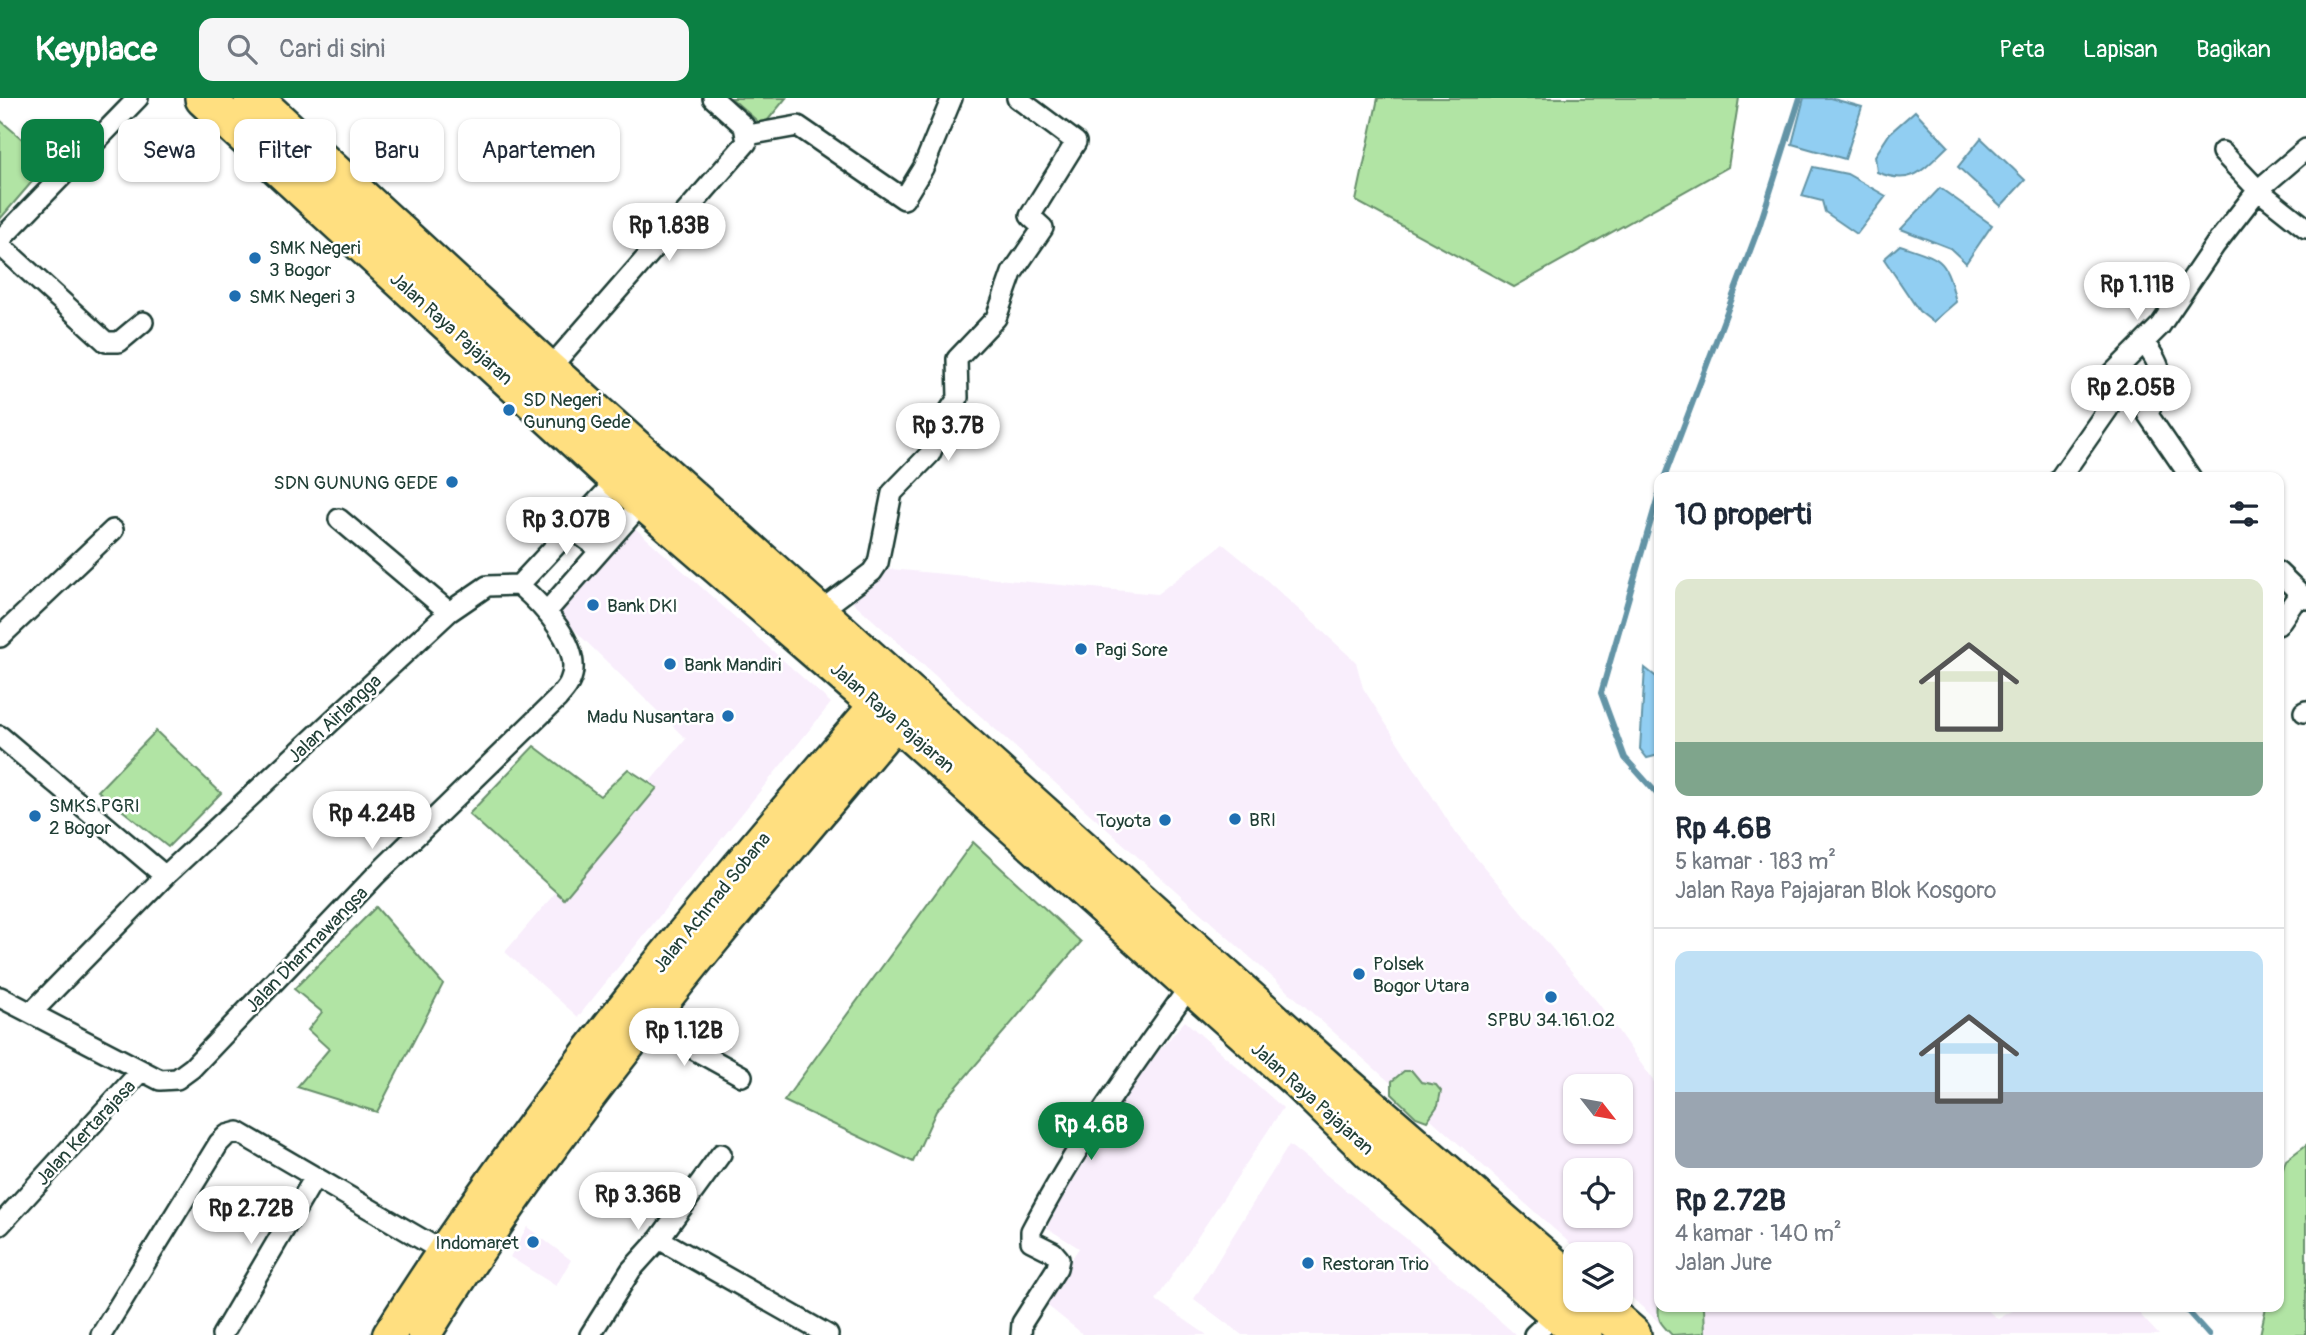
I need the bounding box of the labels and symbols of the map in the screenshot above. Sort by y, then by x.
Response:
pin: Rp 1.83B [597,204,741,263]
place label: SMK Negeri 3 Bogor [269,236,361,282]
marker: SMK Negeri 3 Bogor [247,250,263,266]
pin: Rp 1.11B [2065,262,2209,322]
street label: Jalan Raya Pajajaran [385,267,518,390]
place label: SMK Negeri 3 [249,285,355,309]
marker: SMK Negeri 3 [227,288,243,304]
pin: Rp 2.05B [2059,366,2203,425]
place label: SD Negeri Gunung Gede [523,388,631,434]
marker: SD Negeri Gunung Gede [501,402,517,418]
pin: Rp 3.7B [883,404,1013,463]
place label: SDN GUNUNG GEDE [274,471,438,495]
marker: SDN GUNUNG GEDE [444,474,460,490]
pin: Rp 3.07B [494,498,638,557]
place label: Bank DKI [607,594,678,618]
marker: Bank DKI [585,597,601,613]
place label: Pagi Sore [1095,638,1168,662]
marker: Pagi Sore [1073,641,1089,657]
place label: Bank Mandiri [684,653,781,677]
marker: Bank Mandiri [662,656,678,672]
street label: Jalan Raya Pajajaran [825,657,960,778]
street label: Jalan Airlangga [283,669,387,768]
place label: Madu Nusantara [587,705,714,729]
marker: Madu Nusantara [720,708,736,724]
pin: Rp 4.24B [300,792,444,851]
place label: SMKS PGRI 2 Bogor [49,794,140,840]
marker: SMKS PGRI 2 Bogor [27,808,43,824]
place label: BRI [1249,808,1276,832]
place label: Toyota [1096,809,1151,833]
marker: BRI [1227,811,1243,827]
marker: Toyota [1157,812,1173,828]
street label: Jalan Achmad Sobana [648,827,776,978]
street label: Jalan Dharmawangsa [240,881,373,1018]
place label: Polsek Bogor Utara [1373,952,1469,998]
marker: Polsek Bogor Utara [1351,966,1367,982]
marker: SPBU 34.161.02 [1543,989,1559,1005]
place label: SPBU 34.161.02 [1487,1008,1615,1032]
pin: Rp 1.12B [612,1009,756,1068]
street label: Jalan Raya Pajajaran [1246,1037,1379,1160]
north arrow [1563,1074,1633,1144]
street label: Jalan Kertarajasa [31,1075,141,1191]
pin: Rp 4.6B [1026,1102,1156,1162]
pin: Rp 3.36B [566,1172,710,1232]
pin: Rp 2.72B [179,1186,323,1246]
place label: Indomaret [435,1231,519,1255]
marker: Indomaret [525,1234,541,1250]
place label: Restoran Trio [1322,1252,1429,1276]
marker: Restoran Trio [1300,1255,1316,1271]

